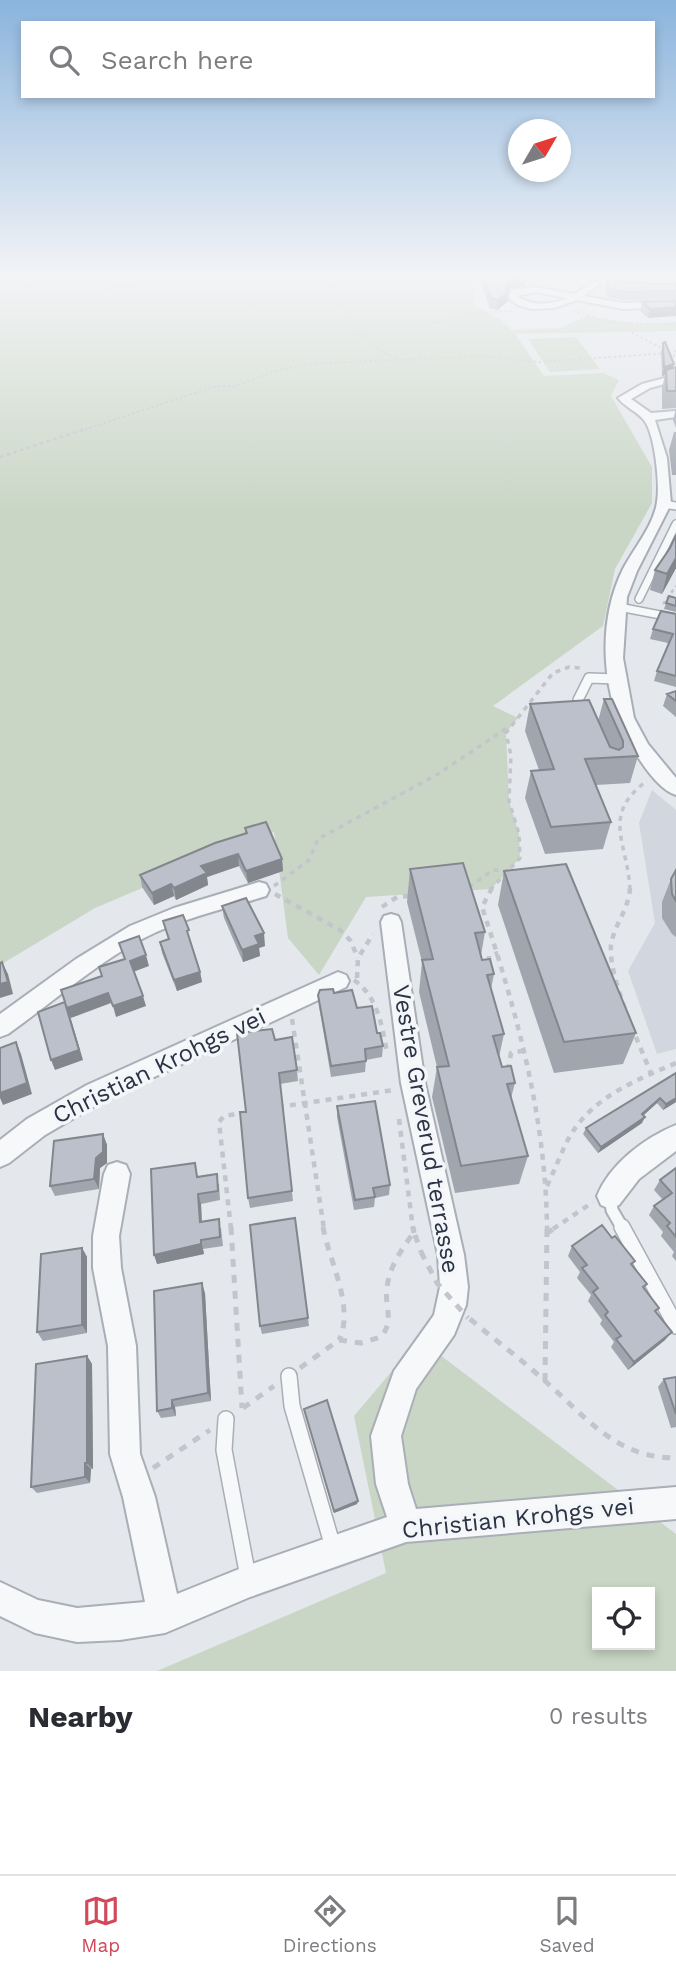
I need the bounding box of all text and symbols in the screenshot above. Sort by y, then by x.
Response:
search box [21,21,655,98]
icon: search [45,41,83,79]
text: Search here [101,45,253,75]
north arrow [508,119,571,182]
street label: Vestre Greverud terrasse [387,983,465,1275]
street label: Christian Krohgs vei [48,1002,270,1130]
street label: Christian Krohgs vei [401,1492,635,1544]
map controls [592,1587,655,1650]
button: locate [592,1587,655,1650]
text: Nearby [28,1699,133,1734]
text: 0 results [549,1703,648,1730]
tab: Map [81,1892,120,1957]
tab: Directions [283,1892,377,1957]
tab: Saved [539,1892,595,1957]

